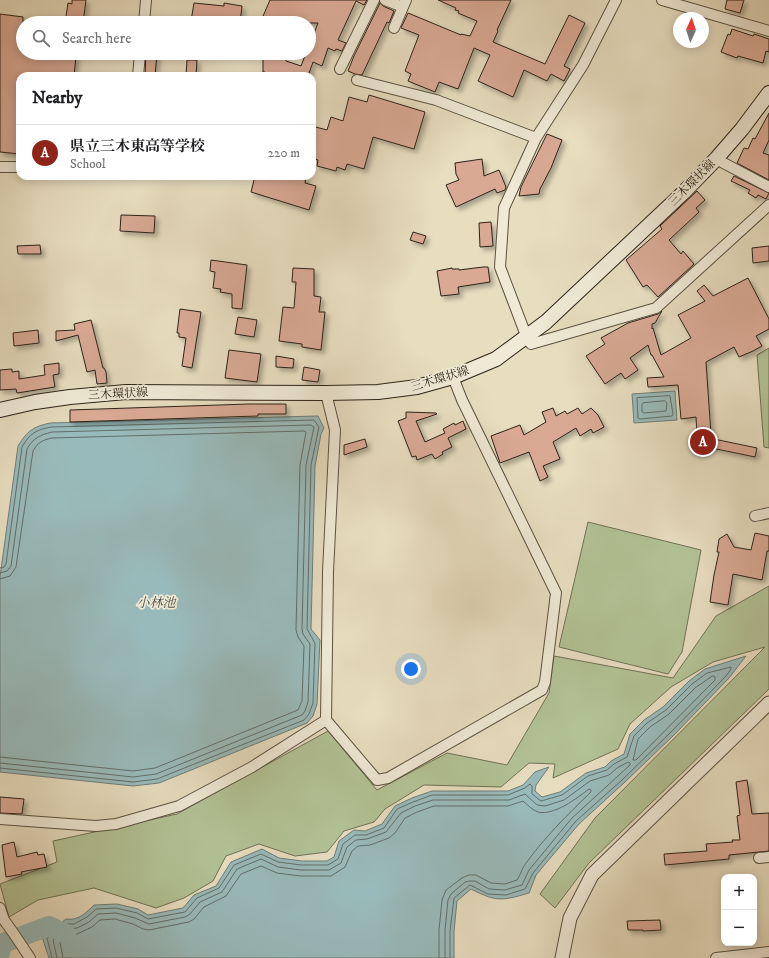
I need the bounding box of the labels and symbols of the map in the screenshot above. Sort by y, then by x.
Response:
north arrow [673,12,709,48]
street label: 三木環状線 [665,156,719,210]
street label: 三木環状線 [409,363,471,395]
street label: 三木環状線 [88,385,148,403]
pin: A [690,427,716,457]
water label: 小林池 [136,595,177,611]
your location [401,659,421,679]

